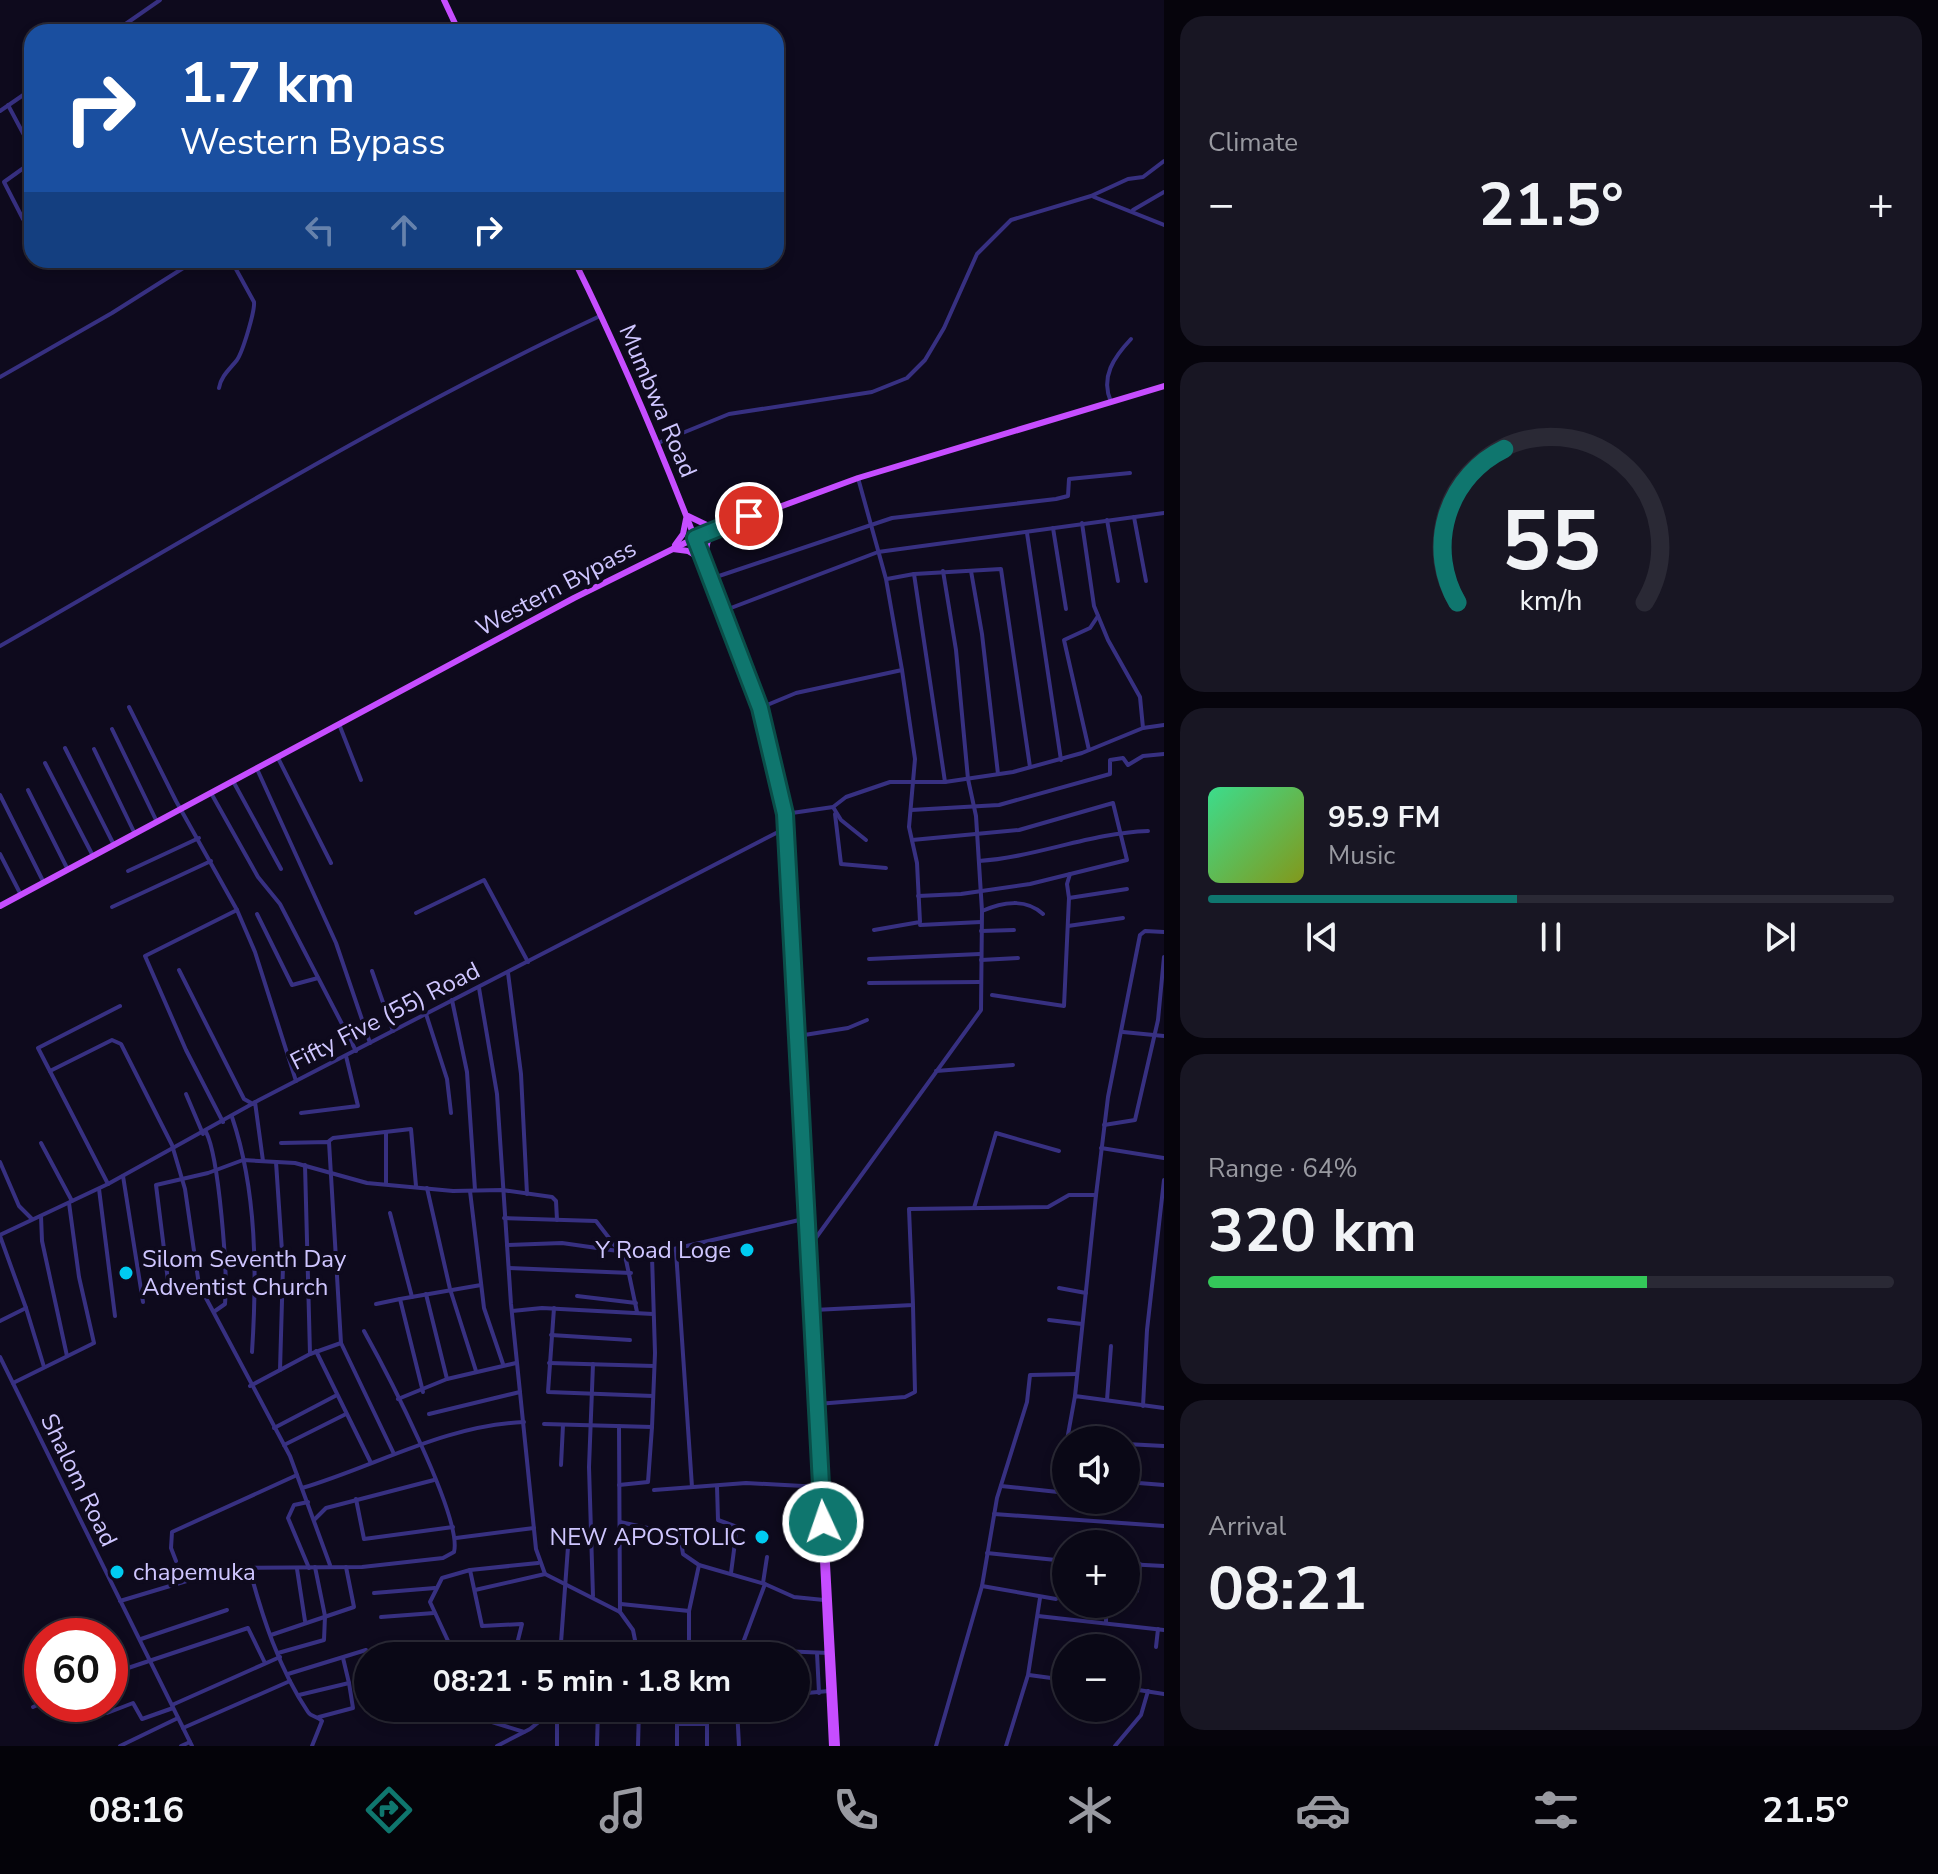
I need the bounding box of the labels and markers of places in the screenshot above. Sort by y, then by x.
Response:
pin [715,482,783,550]
place label: Y Road Loge [594,1234,731,1266]
marker: Y Road Loge [738,1241,756,1259]
place label: Silom Seventh Day Adventist Church [142,1243,347,1303]
marker: Silom Seventh Day Adventist Church [117,1264,135,1282]
place label: NEW APOSTOLIC [549,1521,746,1553]
marker: NEW APOSTOLIC [753,1528,771,1546]
place label: chapemuka [133,1556,256,1588]
marker: chapemuka [108,1563,126,1581]

